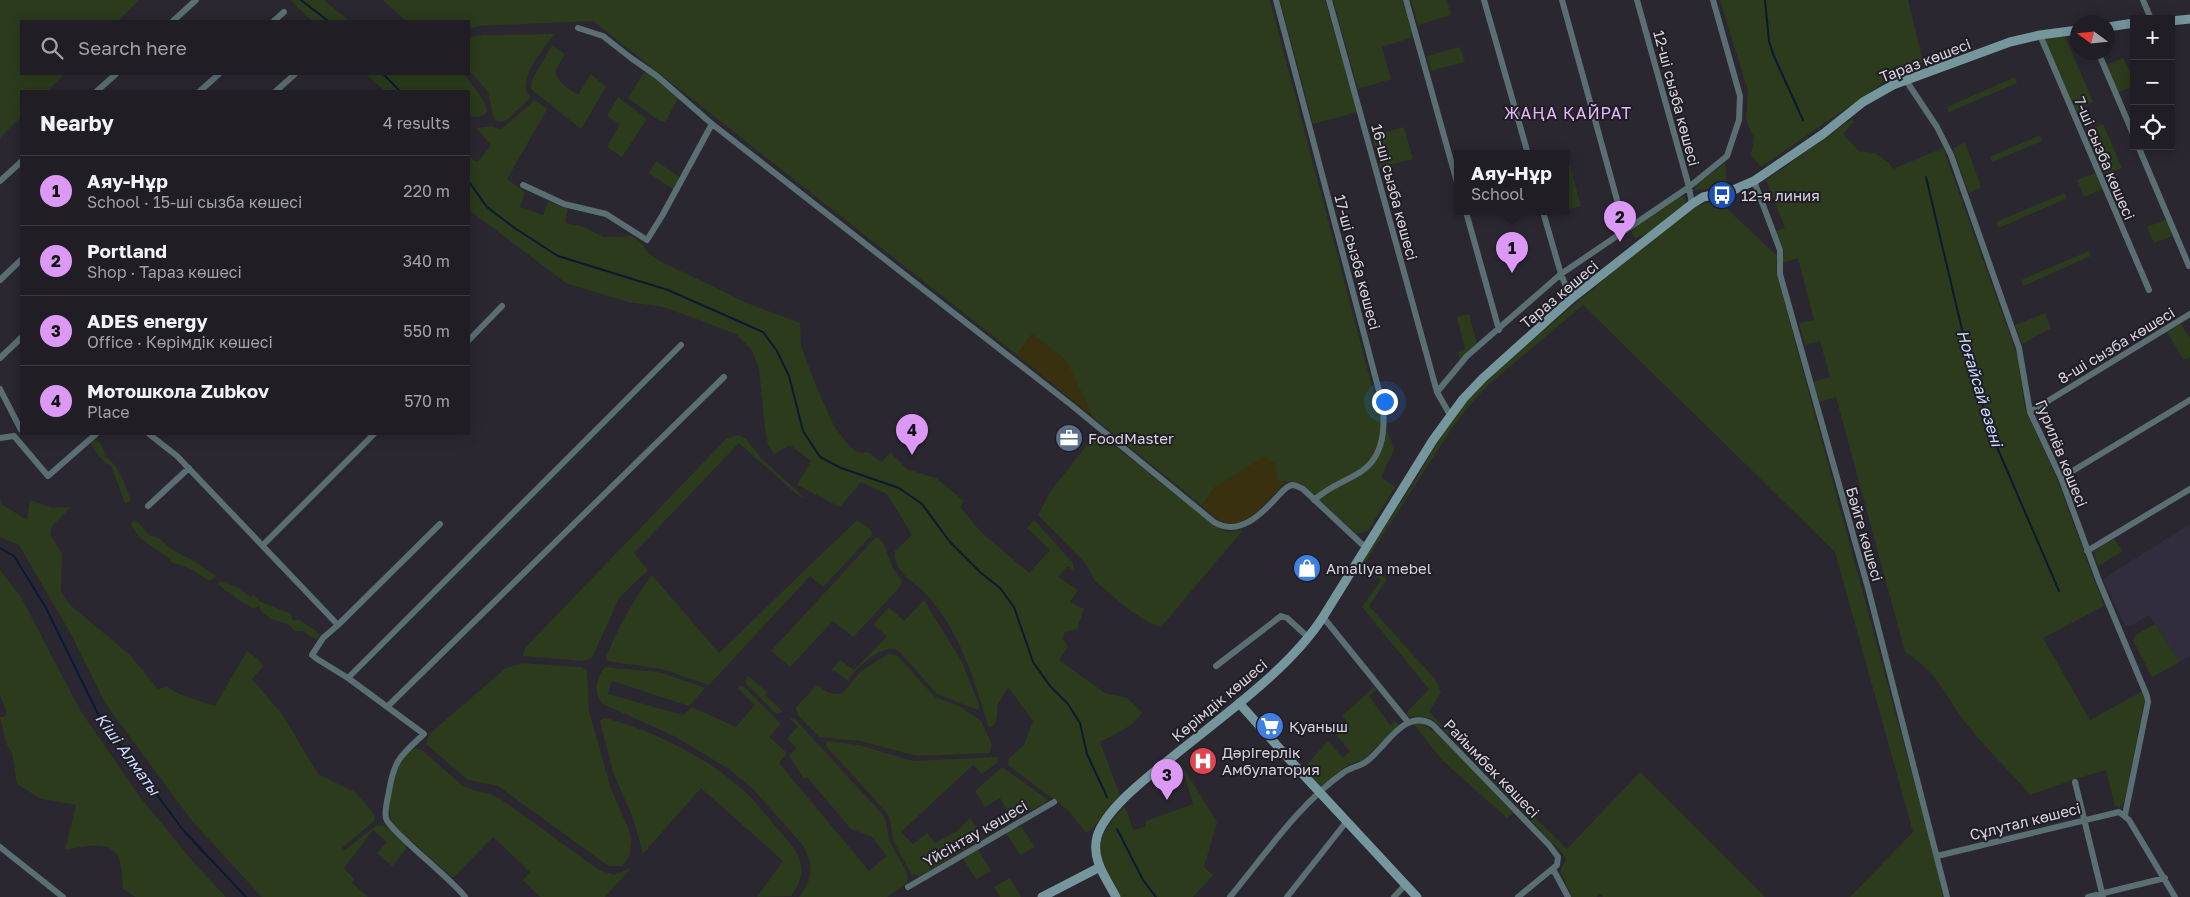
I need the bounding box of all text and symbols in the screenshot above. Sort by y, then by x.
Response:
north arrow [2070,15,2115,60]
map controls [2130,15,2175,150]
button: + [2130,15,2175,60]
search box [20,20,470,75]
street label: 12-ші сызба көшесі [1650,28,1704,168]
icon: search [38,34,66,62]
street label: Тараз көшесі [1877,34,1973,86]
text: Search here [78,36,187,59]
button: − [2130,60,2175,105]
street label: 7-ші сызба көшесі [2071,94,2139,222]
district label: ЖАҢА ҚАЙРАТ [1504,103,1632,123]
button: locate [2130,105,2175,150]
text: Nearby [40,110,114,136]
text: 4 results [383,113,450,133]
street label: 16-ші сызба көшесі [1368,122,1422,262]
popup [1454,150,1569,215]
text: Аяу-Нұр [1471,161,1552,184]
text: Аяу-Нұр [87,169,168,192]
bus stop icon: 12-я линия [1707,180,1737,210]
text: 1 [52,181,60,201]
text: 220 m [403,181,450,201]
text: School [1471,184,1524,204]
place label: 12-я линия [1741,186,1820,204]
text: School · 15-ші сызба көшесі [87,192,302,212]
street label: 17-ші сызба көшесі [1331,192,1385,332]
pin: 2 [1604,201,1636,242]
pin: 1 [1496,232,1528,273]
text: Portland [87,239,167,262]
text: 2 [51,251,61,271]
text: 340 m [403,251,450,271]
street label: Тараз көшесі [1516,256,1602,332]
text: Shop · Тараз көшесі [87,262,242,282]
street label: 8-ші сызба көшесі [2054,303,2178,387]
text: ADES energy [87,309,208,332]
text: 3 [51,321,61,341]
text: 550 m [403,321,450,341]
water label: Ноғайсай өзені [1953,327,2008,450]
text: Office · Көрімдік көшесі [87,332,273,352]
text: Мотошкола Zubkov [87,379,269,402]
your location [1372,389,1398,415]
text: 4 [51,391,61,411]
text: 570 m [404,391,450,411]
street label: Гурилёв көшесі [2032,397,2092,509]
text: Place [87,402,130,422]
pin: 4 [896,414,928,455]
office icon: FoodMaster [1054,423,1084,453]
place label: FoodMaster [1088,429,1174,447]
street label: Бәйге көшесі [1843,485,1887,583]
shop icon: Amaliya mebel [1292,553,1322,583]
place label: Amaliya mebel [1326,559,1432,577]
street label: Көрімдік көшесі [1168,655,1270,745]
water label: Кіші Алматы [91,709,165,800]
supermarket icon: Қуаныш [1255,711,1285,741]
street label: Райымбек көшесі [1441,715,1543,821]
place label: Қуаныш [1289,717,1348,735]
place label: Дәрігерлік Амбулатория [1222,743,1320,778]
hospital icon: Дәрігерлік Амбулатория [1188,746,1218,776]
pin: 3 [1151,759,1183,800]
street label: Үйсінтау көшесі [920,796,1030,870]
street label: Сұлутал көшесі [1968,798,2083,844]

